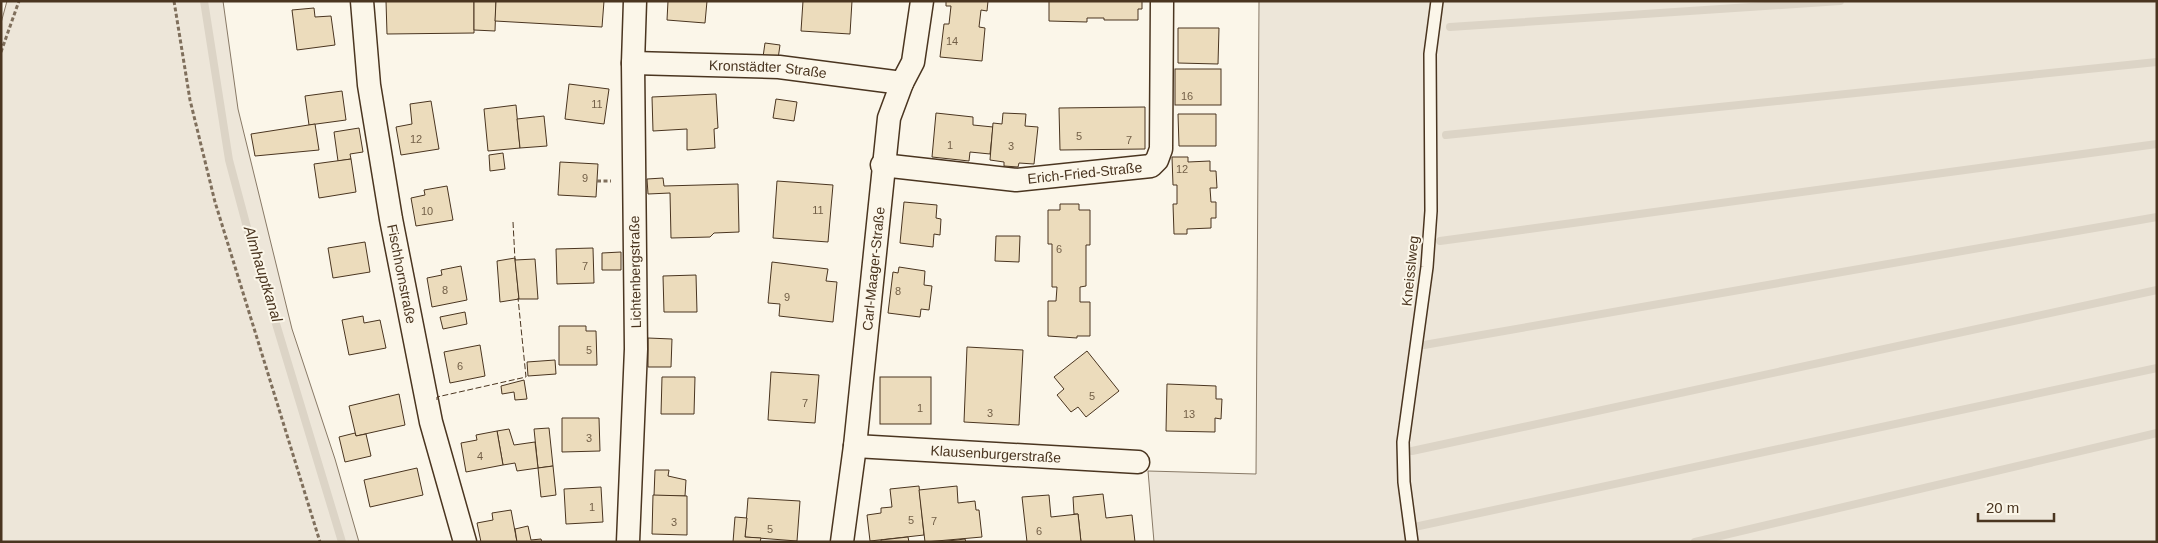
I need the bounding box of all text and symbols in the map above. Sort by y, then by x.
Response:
house number: 14 [946,35,958,47]
street label: Kronstädter Straße [709,57,828,81]
house number: 16 [1181,90,1193,102]
house number: 11 [591,98,603,110]
house number: 5 [1076,130,1082,142]
house number: 12 [410,133,422,145]
house number: 7 [1126,134,1132,146]
house number: 1 [947,139,953,151]
house number: 3 [1008,140,1014,152]
street label: Erich-Fried-Straße [1027,159,1143,187]
house number: 12 [1176,163,1188,175]
house number: 9 [582,172,588,184]
house number: 11 [812,204,824,216]
house number: 10 [421,205,433,217]
street label: Carl-Maager-Straße [859,206,888,332]
street label: Lichtenbergstraße [626,215,644,329]
water label: Almhauptkanal [241,223,286,324]
street label: Fischhornstraße [384,223,419,325]
street label: Kneisslweg [1398,235,1422,307]
house number: 6 [1056,243,1062,255]
house number: 7 [582,260,588,272]
house number: 8 [442,284,448,296]
house number: 8 [895,285,901,297]
house number: 9 [784,291,790,303]
house number: 5 [586,344,592,356]
house number: 6 [457,360,463,372]
house number: 5 [1089,390,1095,402]
house number: 7 [802,397,808,409]
house number: 1 [917,402,923,414]
house number: 3 [987,407,993,419]
house number: 13 [1183,408,1195,420]
house number: 3 [586,432,592,444]
street label: Klausenburgerstraße [930,442,1062,466]
house number: 4 [477,450,483,462]
scale bar [1978,490,2054,522]
text: 20 m [1986,499,2019,516]
house number: 1 [589,501,595,513]
house number: 5 [908,514,914,526]
house number: 7 [931,515,937,527]
house number: 3 [671,516,677,528]
house number: 5 [767,523,773,535]
house number: 6 [1036,525,1042,537]

